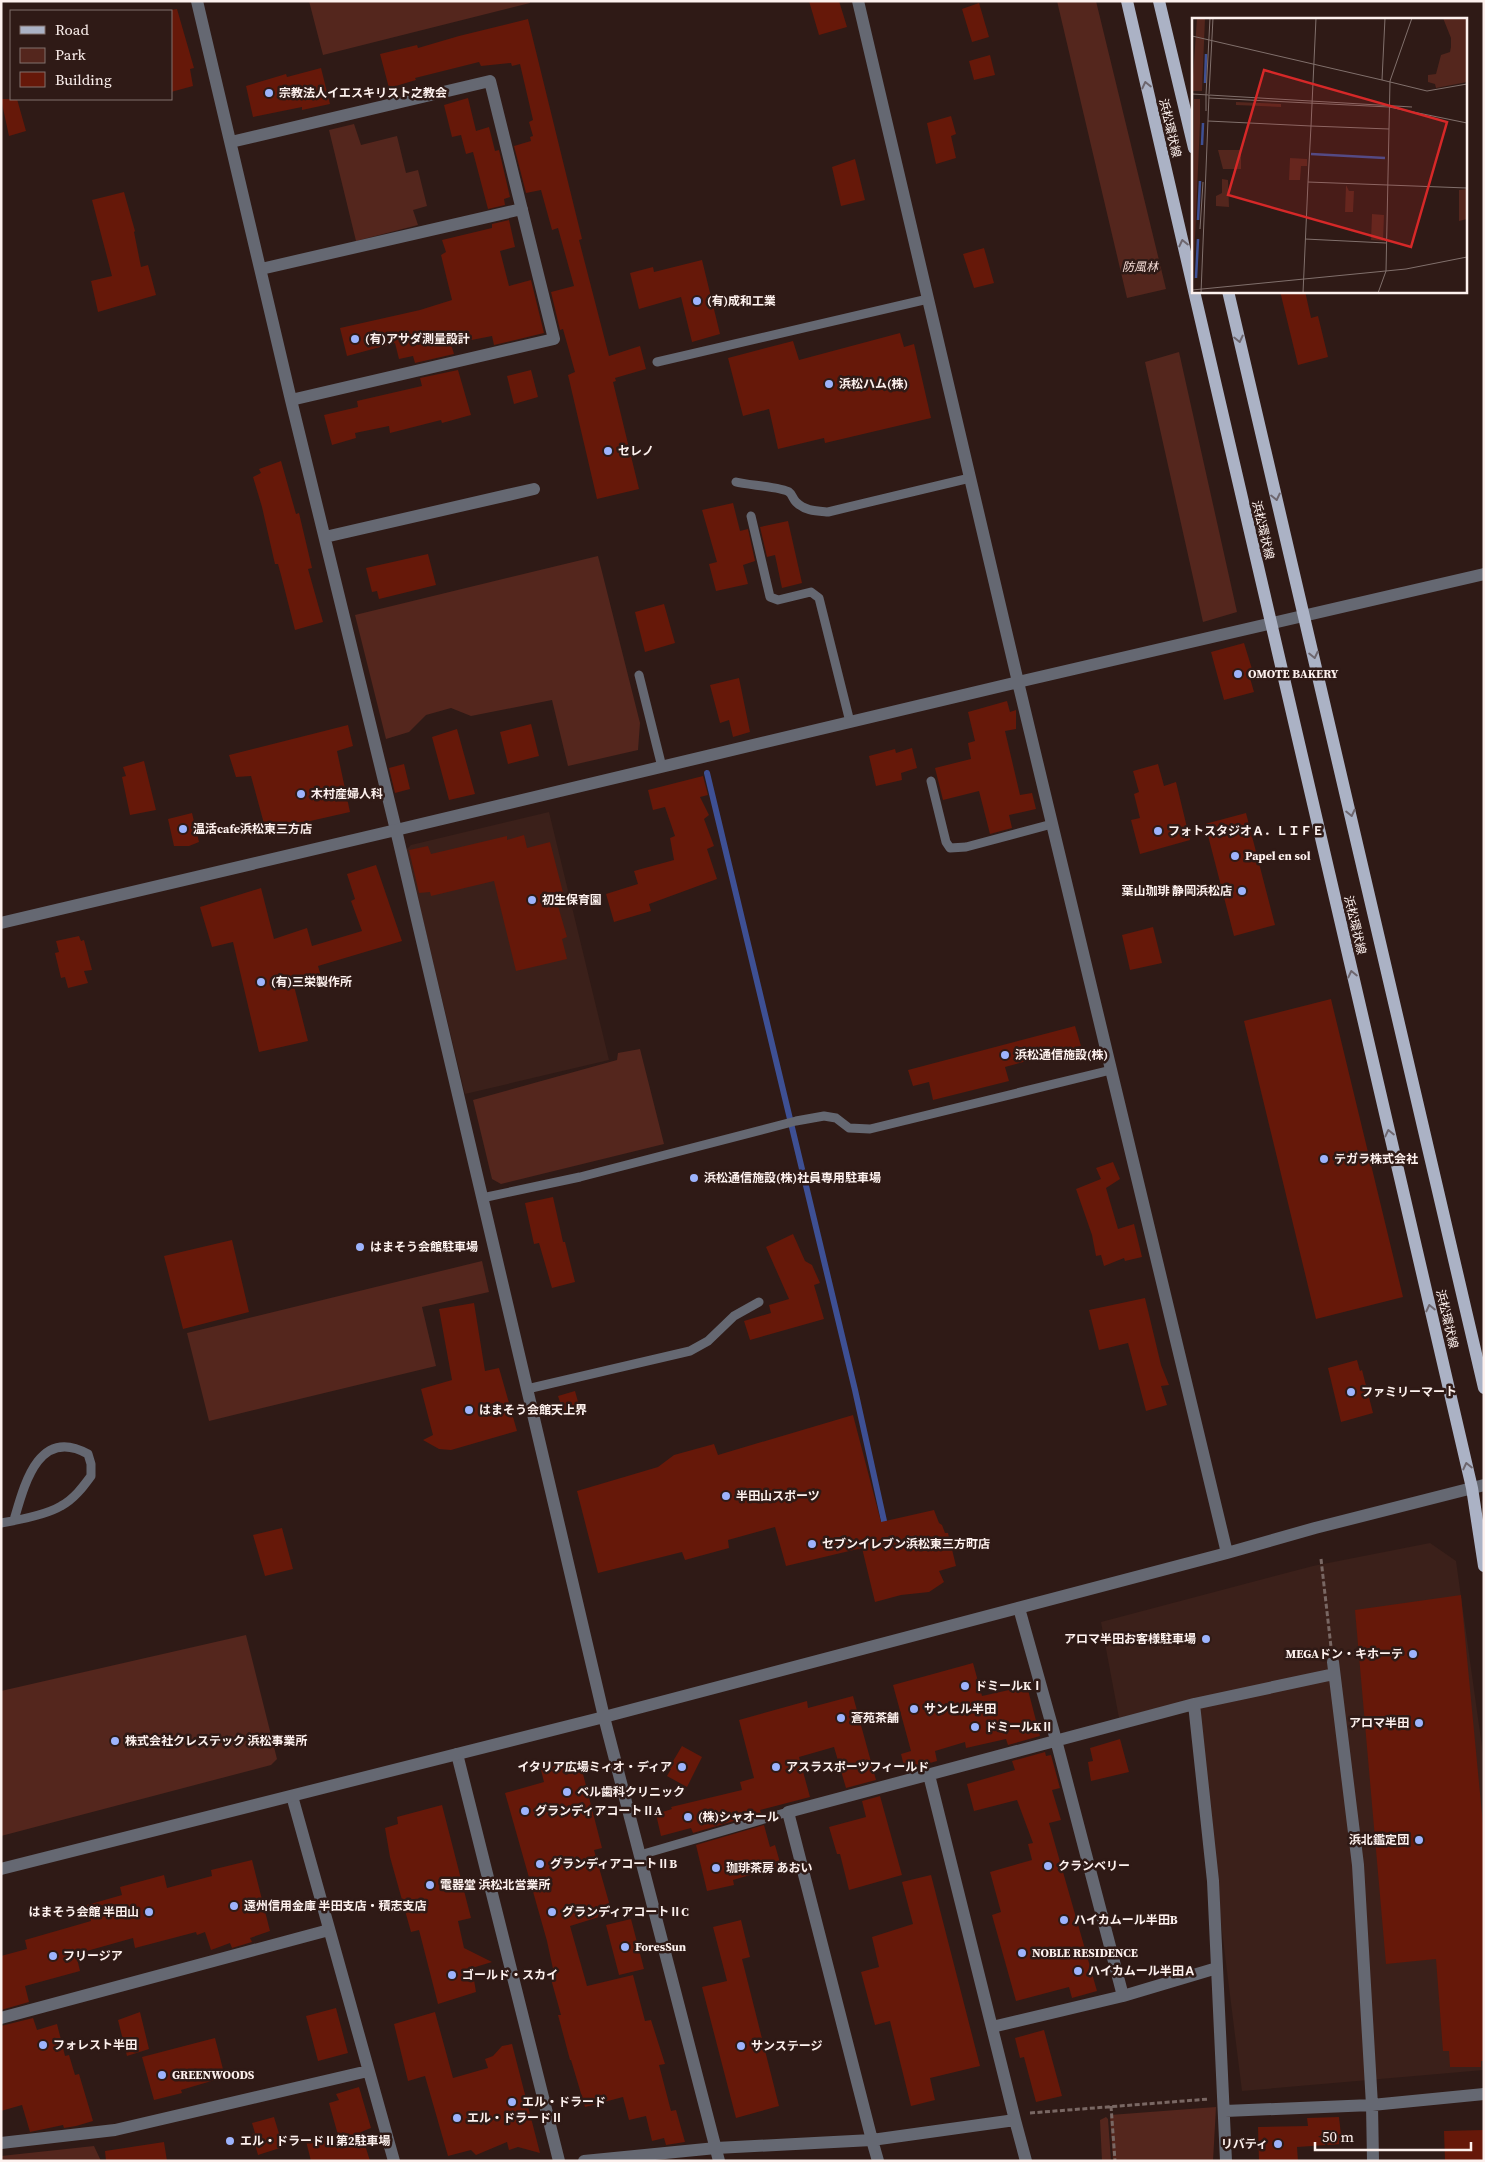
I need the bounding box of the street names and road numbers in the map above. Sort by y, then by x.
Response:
street label: 浜松環状線 [1155,97,1185,159]
street label: 浜松環状線 [1248,499,1278,561]
street label: 浜松環状線 [1340,894,1370,956]
street label: 浜松環状線 [1432,1288,1462,1350]

